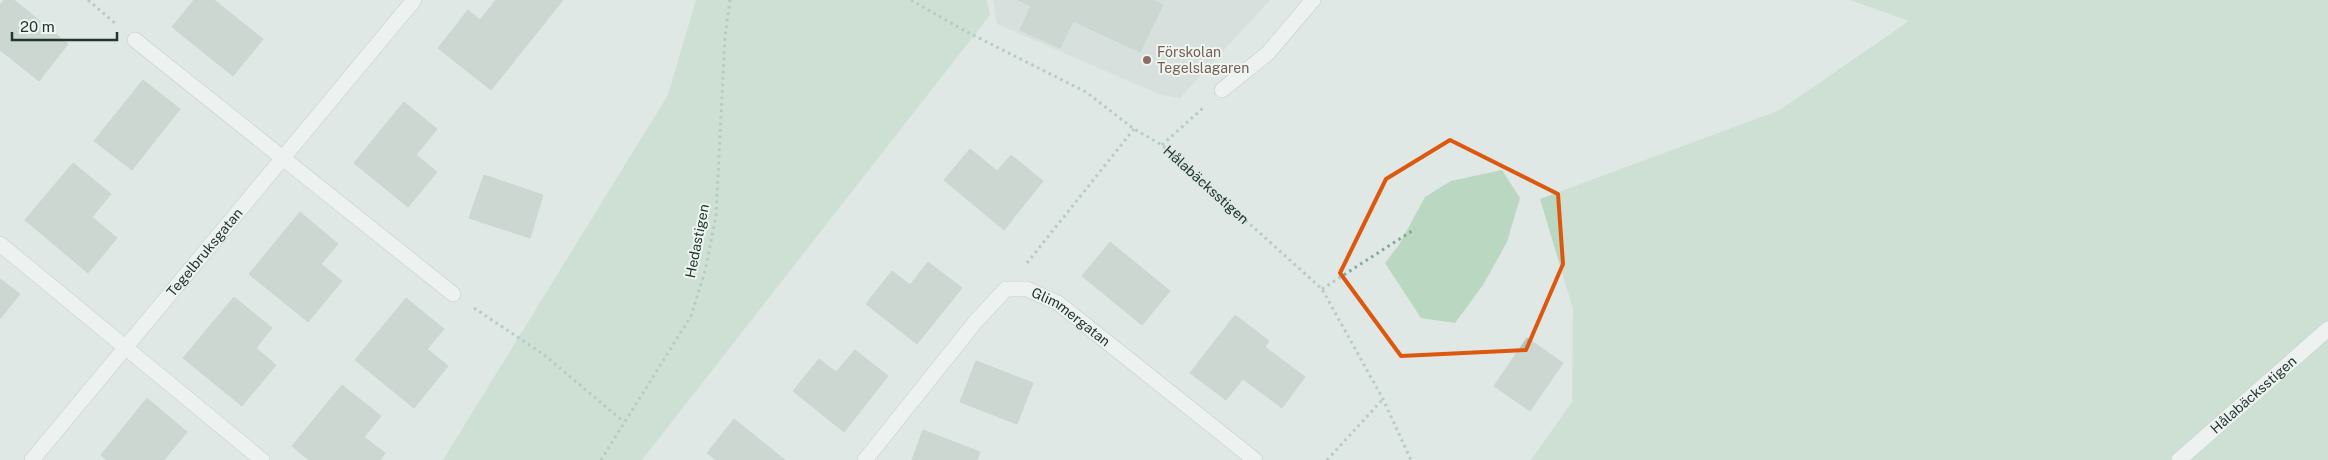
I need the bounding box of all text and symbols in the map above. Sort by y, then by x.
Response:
scale bar [12,10,118,42]
text: 20 m [20,18,55,35]
place label: Förskolan Tegelslagaren [1157,44,1249,76]
marker: Förskolan Tegelslagaren [1141,54,1153,66]
street label: Hålabäcksstigen [1160,142,1252,227]
street label: Hedastigen [682,203,712,279]
street label: Tegelbruksgatan [163,205,246,300]
street label: Glimmergatan [1029,284,1113,349]
street label: Hålabäcksstigen [2207,353,2300,437]

